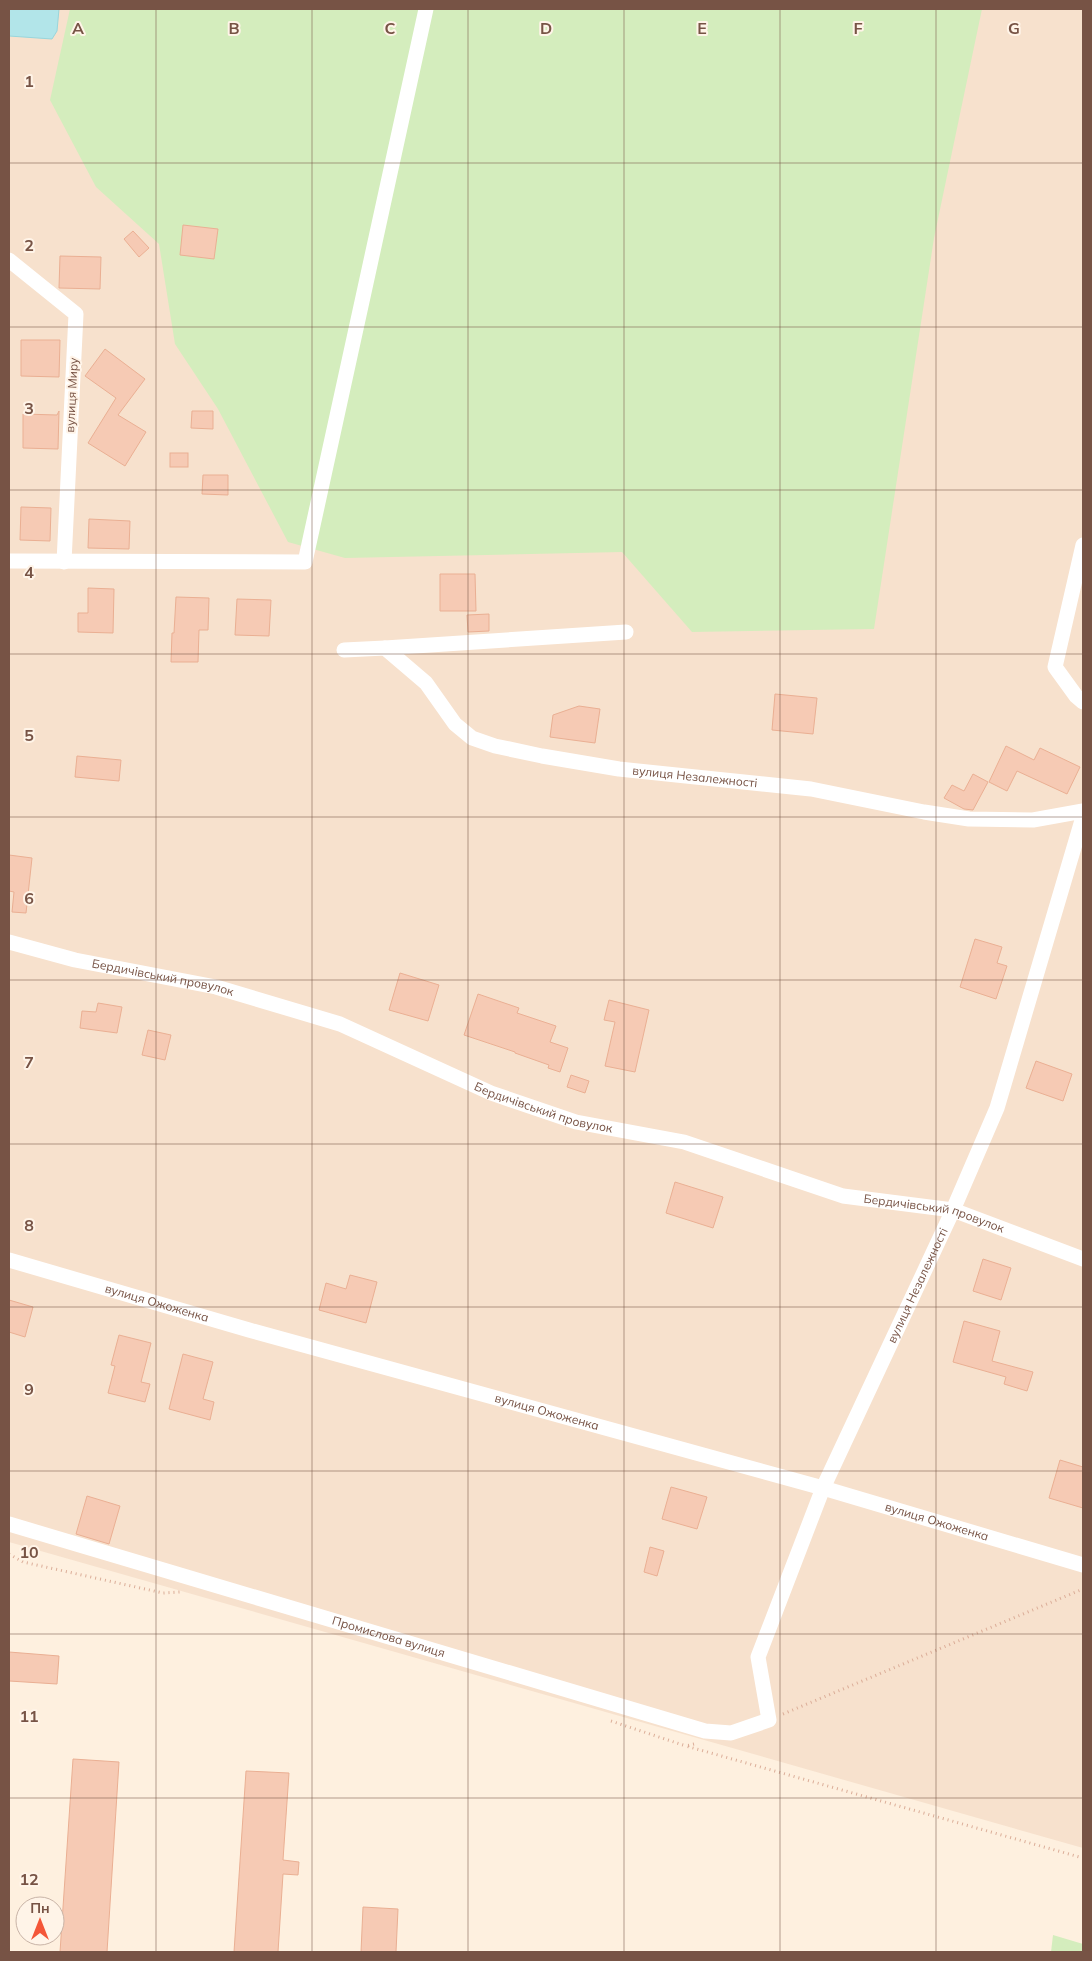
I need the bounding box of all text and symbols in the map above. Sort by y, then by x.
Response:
text: A [72,18,84,38]
text: B [228,18,240,38]
text: C [385,18,396,38]
text: D [540,18,552,38]
text: E [697,18,707,38]
text: F [853,18,863,38]
text: G [1008,18,1020,38]
text: 1 [24,71,34,91]
text: 2 [24,235,34,255]
street label: вулиця Миру [62,357,81,433]
text: 3 [24,398,34,418]
text: 4 [24,562,34,582]
text: 5 [24,725,34,745]
street label: вулиця Незалежності [632,762,758,790]
text: 6 [24,888,34,908]
street label: Бердичівський провулок [91,955,236,999]
text: 7 [24,1052,34,1072]
street label: Бердичівський провулок [472,1078,614,1136]
street label: Бердичівський провулок [863,1191,1007,1236]
text: 8 [24,1215,34,1235]
street label: вулиця Незалежності [884,1225,951,1345]
street label: вулиця Ожоженка [103,1280,211,1325]
text: 9 [24,1379,34,1399]
street label: вулиця Ожоженка [493,1390,601,1433]
street label: вулиця Ожоженка [883,1499,991,1544]
text: 10 [19,1542,39,1562]
street label: Промислова вулиця [331,1613,447,1660]
text: 11 [19,1706,39,1726]
text: 12 [19,1869,39,1889]
north arrow [15,1896,65,1946]
text: Пн [30,1899,50,1917]

